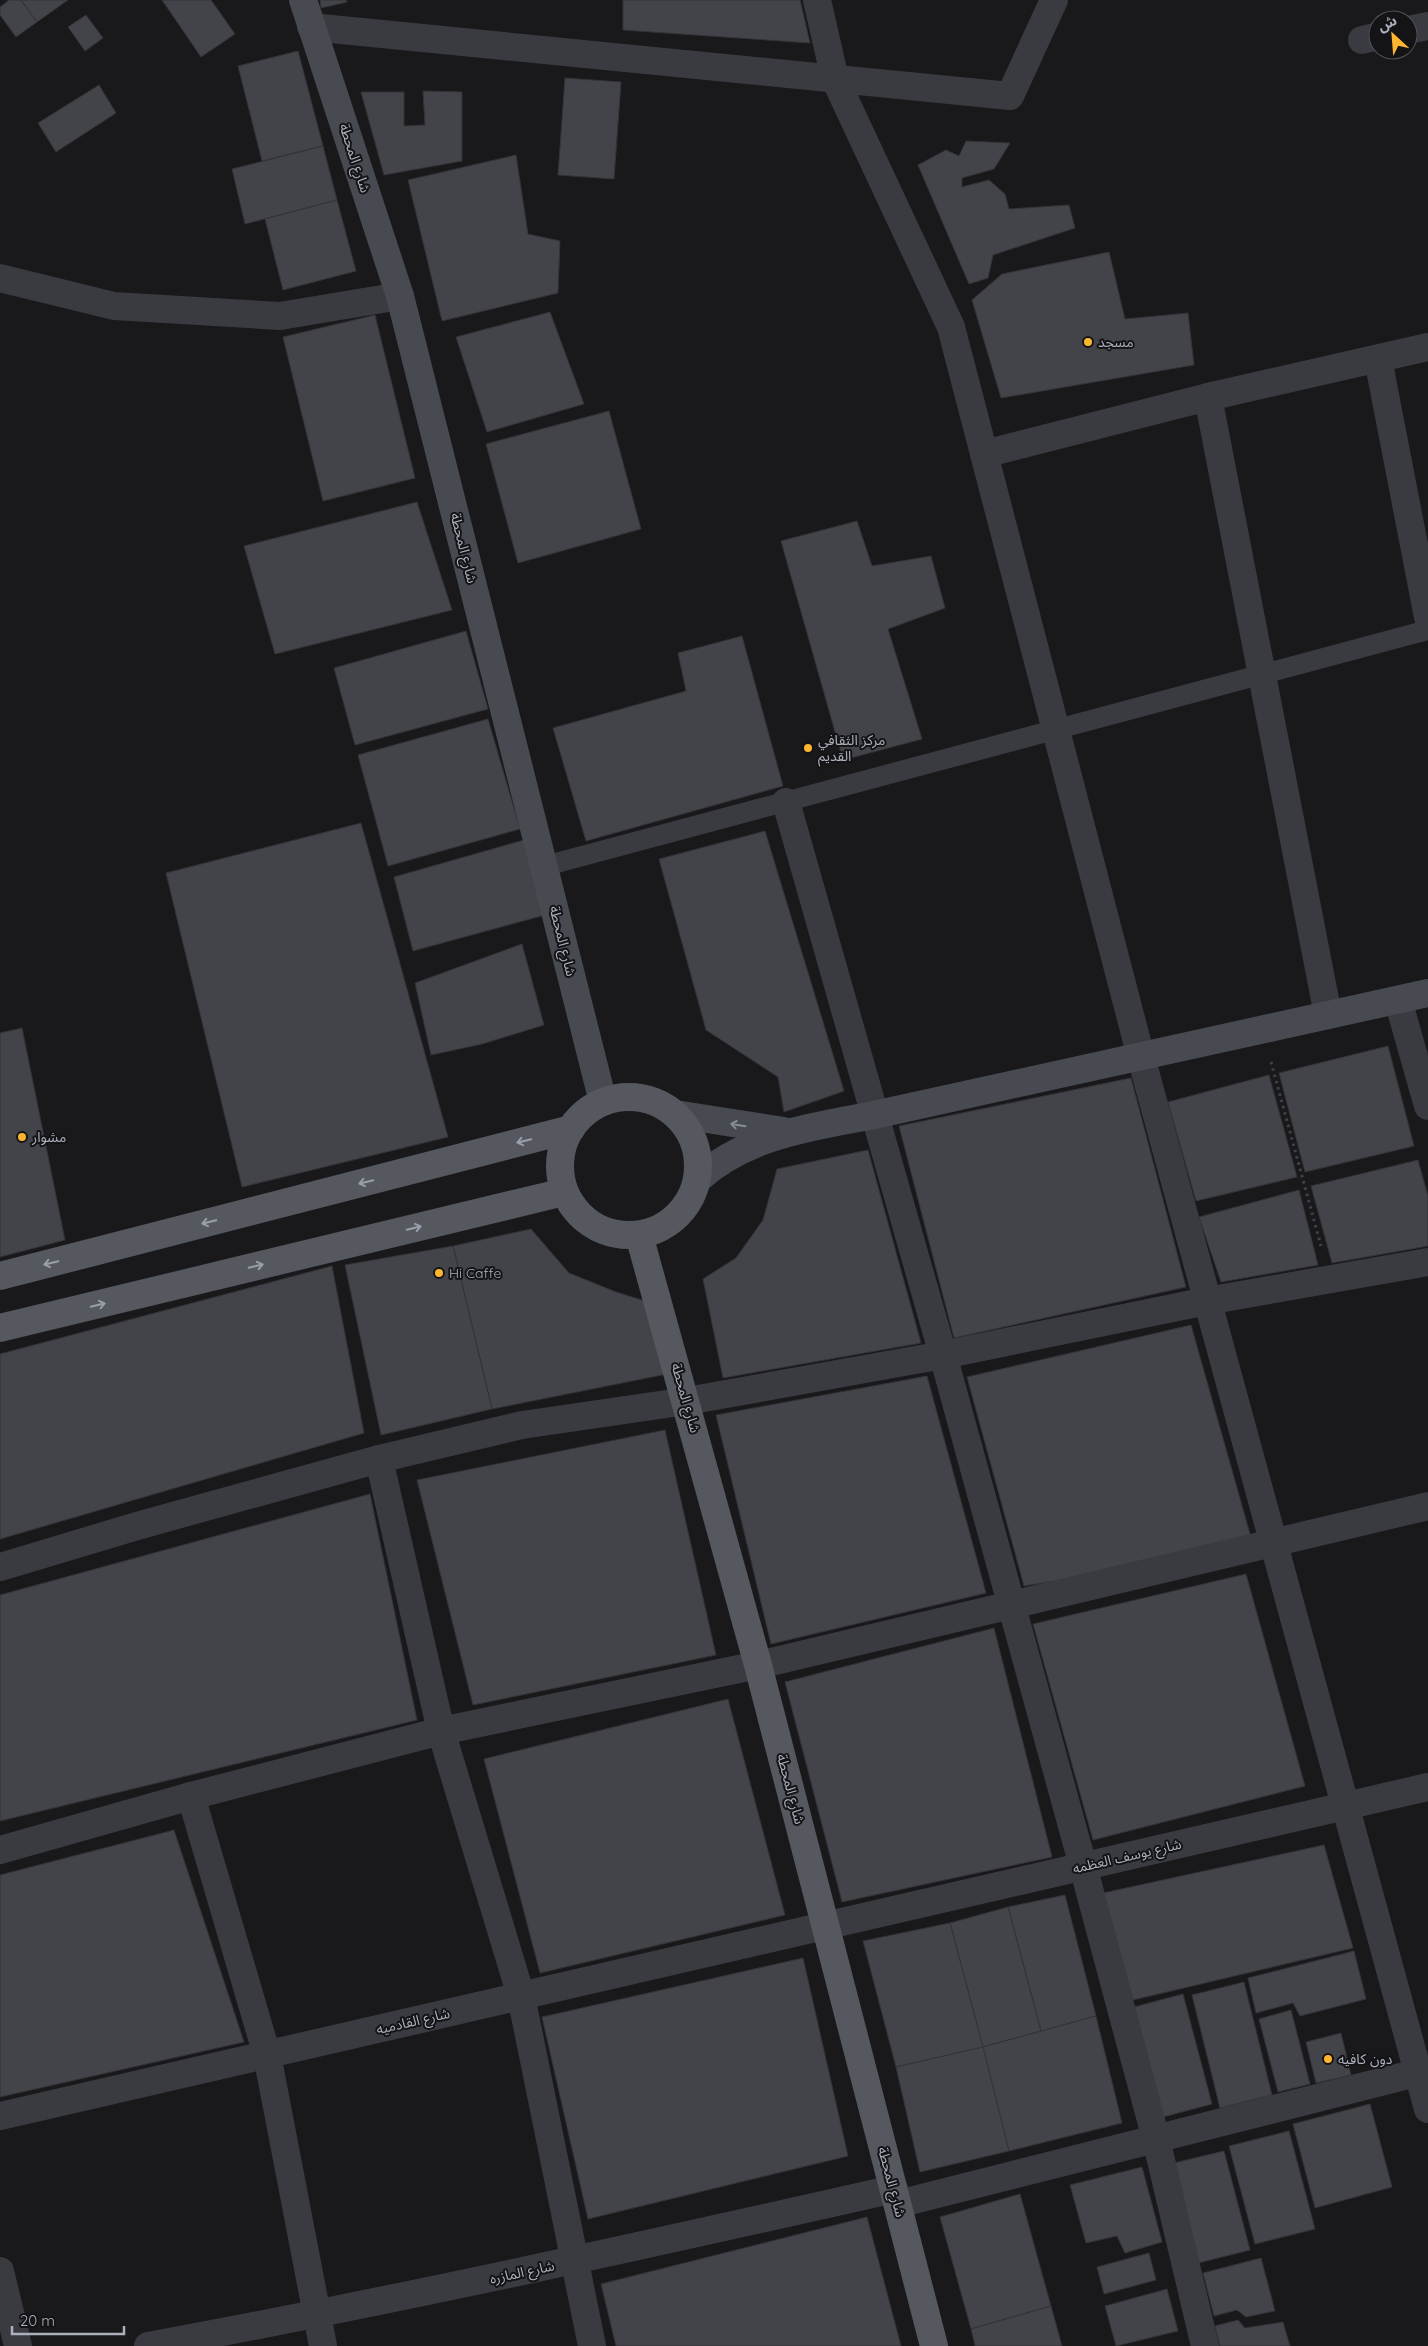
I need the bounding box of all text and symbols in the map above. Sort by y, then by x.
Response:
north arrow [1368,10,1418,60]
text: ش [1375,11,1400,36]
street label: شارع المحطة [333,121,375,196]
place label: مسجد [1098,333,1134,351]
marker: مسجد [1082,336,1094,348]
street label: شارع المحطة [445,511,481,586]
place label: مركز الثقافي القديم [818,731,885,767]
marker: مركز الثقافي القديم [802,742,814,754]
street label: شارع المحطة [544,904,580,979]
one-way arrow [730,1120,746,1130]
place label: مشوار [31,1128,66,1146]
marker: مشوار [16,1131,28,1143]
one-way arrow [516,1137,532,1146]
one-way arrow [359,1178,375,1187]
one-way arrow [201,1218,217,1227]
one-way arrow [406,1223,422,1232]
one-way arrow [44,1259,60,1268]
one-way arrow [248,1261,264,1270]
place label: Hi Caffe [449,1264,502,1282]
marker: Hi Caffe [433,1267,445,1279]
one-way arrow [90,1300,106,1309]
street label: شارع المحطة [666,1361,705,1436]
street label: شارع المحطة [771,1752,809,1827]
street label: شارع يوسف العظمه [1071,1835,1184,1879]
street label: شارع القادميه [374,2004,452,2040]
place label: دون كافيه [1338,2050,1393,2068]
marker: دون كافيه [1322,2053,1334,2065]
street label: شارع المحطة [872,2145,910,2220]
street label: شارع المازره [488,2256,556,2290]
scale bar [12,2304,125,2336]
text: 20 m [20,2311,55,2330]

